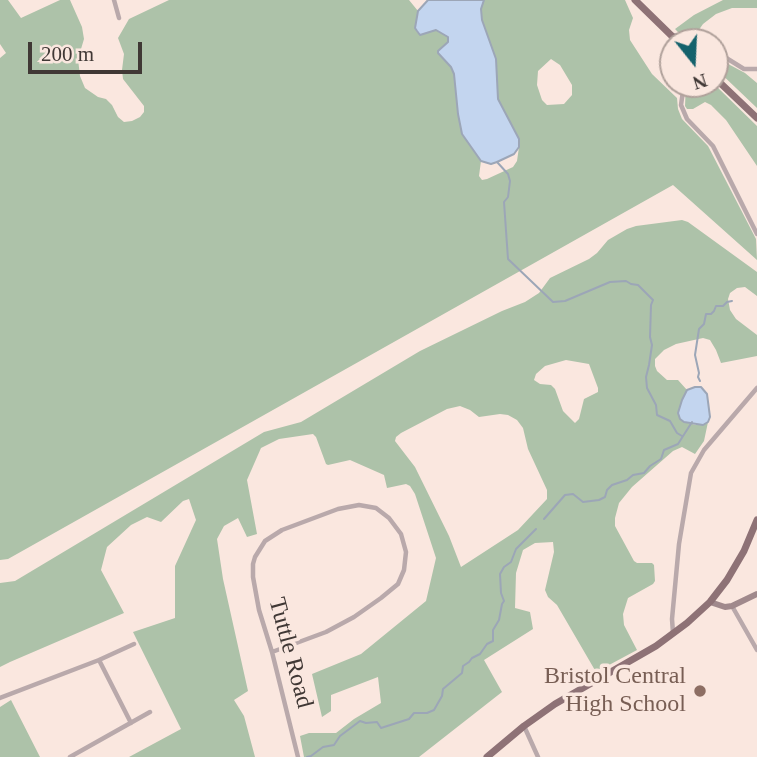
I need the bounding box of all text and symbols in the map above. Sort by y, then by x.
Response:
scale bar [32,28,145,72]
north arrow [659,28,729,98]
text: 200 m [41,42,94,66]
text: N [690,69,710,94]
street label: Tuttle Road [261,595,319,711]
place label: Bristol Central High School [544,663,686,719]
marker: Bristol Central High School [692,683,708,699]

